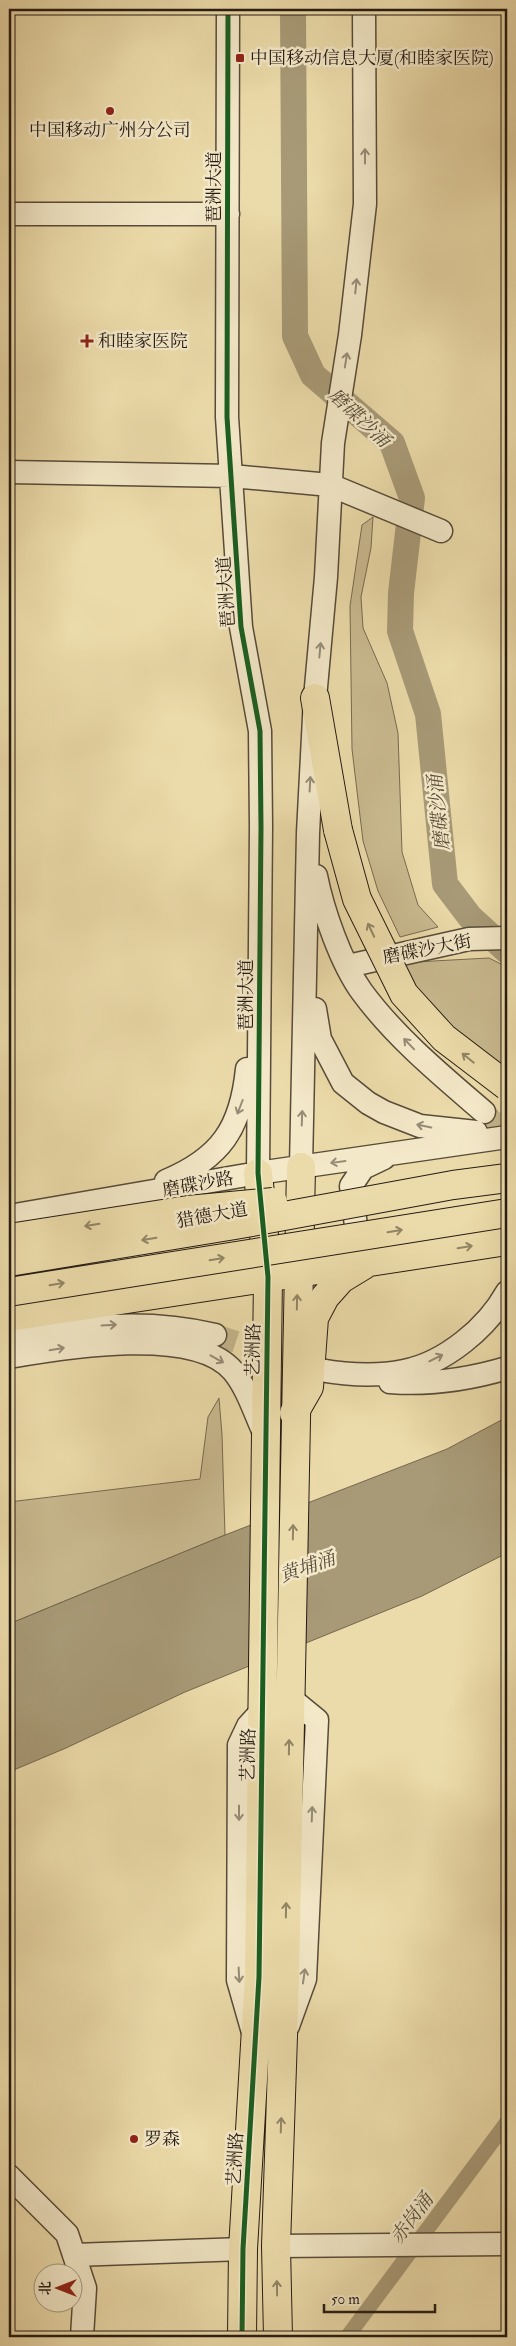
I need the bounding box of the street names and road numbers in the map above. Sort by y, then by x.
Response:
street label: 琶洲大道 [203,151,226,223]
street label: 琶洲大道 [213,555,240,629]
street label: 磨碟沙大街 [381,930,473,969]
street label: 琶洲大道 [235,959,258,1031]
street label: 磨碟沙路 [161,1167,236,1202]
street label: 猎德大道 [175,1198,250,1233]
street label: 艺洲路 [242,1323,265,1377]
street label: 艺洲路 [237,1728,260,1782]
street label: 艺洲路 [223,2131,248,2187]

